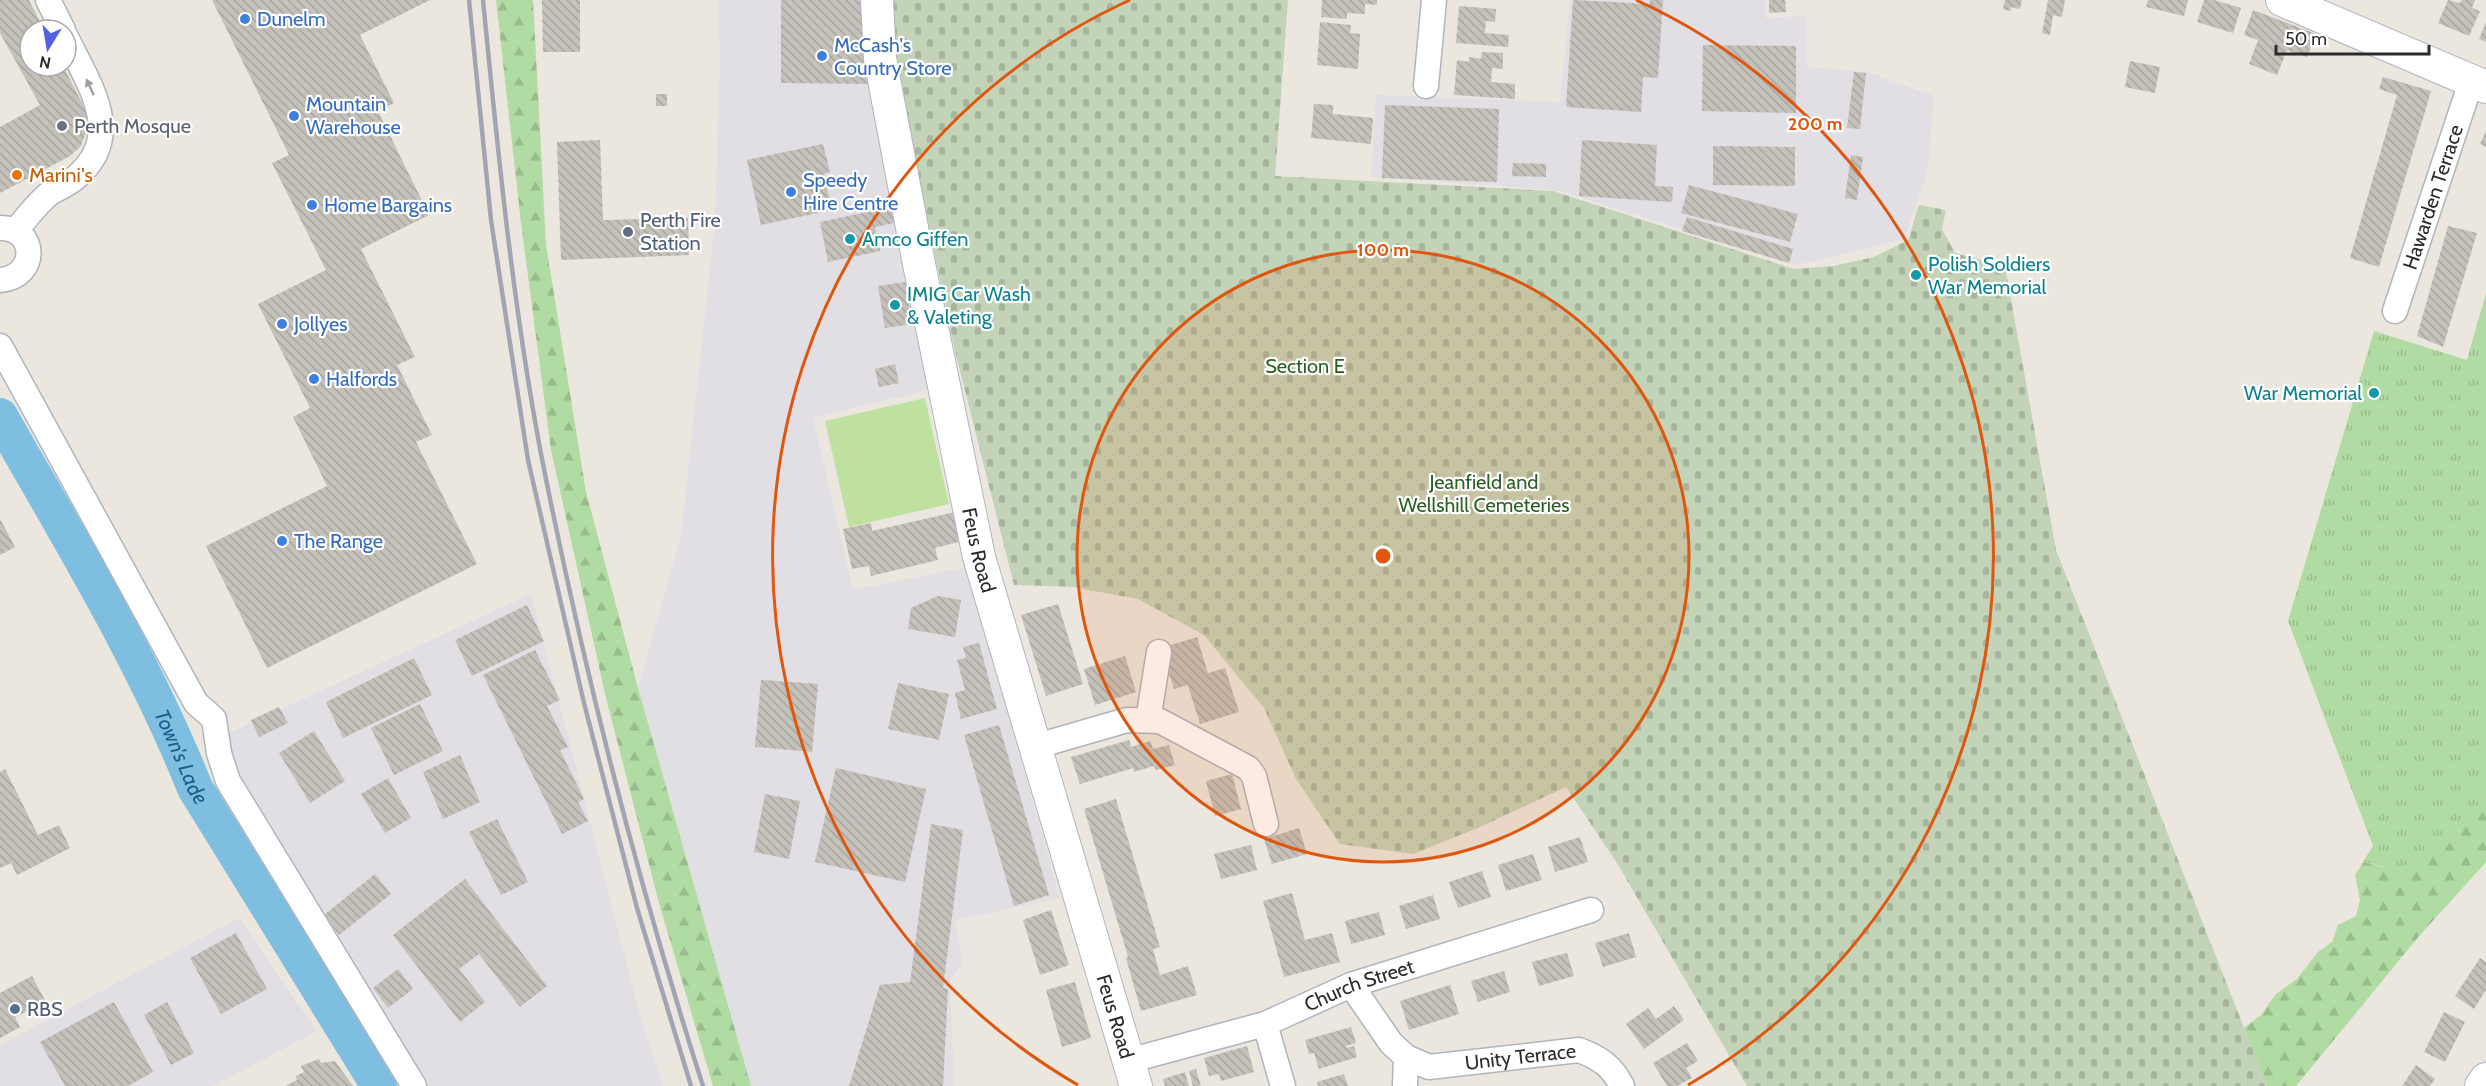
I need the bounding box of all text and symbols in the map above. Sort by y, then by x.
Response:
place label: Dunelm [257,7,326,31]
marker: Dunelm [238,12,252,26]
north arrow [18,18,78,78]
scale bar [2276,18,2429,56]
text: 50 m [2285,28,2327,50]
place label: McCash's Country Store [834,33,952,80]
marker: McCash's Country Store [815,49,829,63]
text: N [38,52,53,73]
one-way arrow [85,79,94,96]
place label: Mountain Warehouse [306,92,401,139]
marker: Mountain Warehouse [287,109,301,123]
text: 200 m [1788,113,1842,135]
place label: Perth Mosque [74,114,191,138]
marker: Perth Mosque [55,119,69,133]
street label: Hawarden Terrace [2398,122,2468,273]
place label: Marini's [29,163,93,187]
marker: Marini's [10,168,24,182]
place label: Speedy Hire Centre [803,168,898,215]
marker: Speedy Hire Centre [784,185,798,199]
place label: Home Bargains [324,193,452,217]
marker: Home Bargains [305,198,319,212]
place label: Perth Fire Station [640,208,721,255]
marker: Perth Fire Station [621,225,635,239]
place label: Amco Giffen [862,227,968,251]
marker: Amco Giffen [843,232,857,246]
text: 100 m [1357,239,1409,261]
place label: Polish Soldiers War Memorial [1928,252,2050,299]
marker: Polish Soldiers War Memorial [1909,268,1923,282]
place label: IMIG Car Wash & Valeting [907,282,1031,329]
marker: IMIG Car Wash & Valeting [888,298,902,312]
place label: Jollyes [293,312,348,336]
marker: Jollyes [275,317,289,331]
park label: Section E [1265,354,1345,378]
place label: Halfords [326,367,397,391]
marker: Halfords [307,372,321,386]
place label: War Memorial [2244,381,2362,405]
marker: War Memorial [2367,386,2381,400]
park label: Jeanfield and Wellshill Cemeteries [1398,470,1570,517]
street label: Feus Road [957,506,1001,595]
place label: The Range [294,529,383,553]
marker: The Range [275,534,289,548]
centre of rings [1373,546,1393,566]
water label: Town's Lade [150,705,214,809]
street label: Church Street [1300,954,1417,1017]
street label: Feus Road [1092,971,1139,1061]
place label: RBS [27,997,63,1021]
marker: RBS [8,1002,22,1016]
street label: Unity Terrace [1464,1038,1577,1075]

